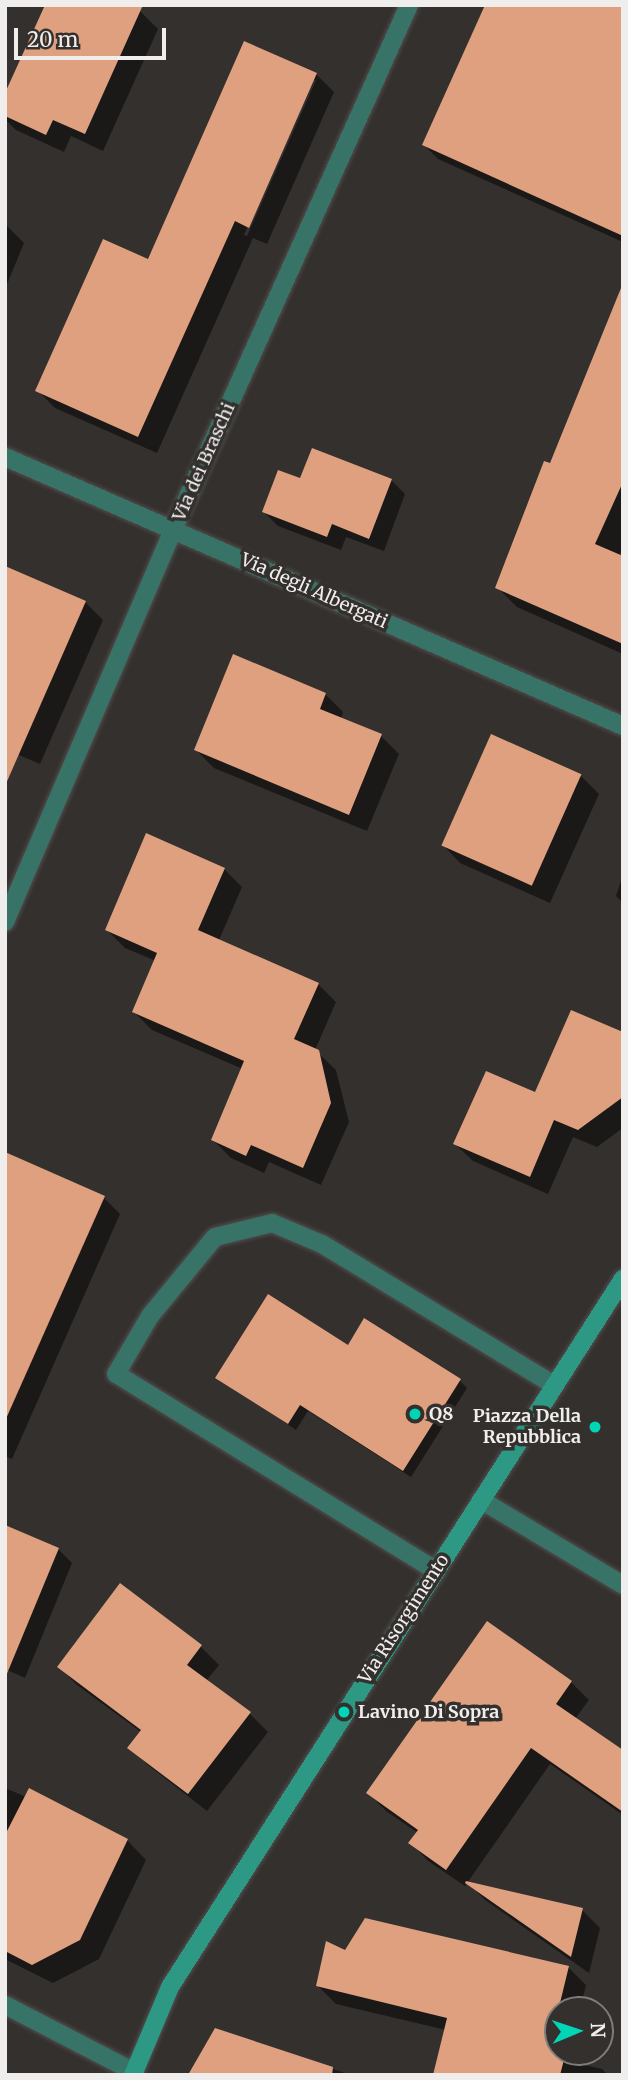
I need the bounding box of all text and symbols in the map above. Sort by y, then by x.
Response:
scale bar [18,14,170,58]
text: 20 m [27,26,78,53]
street label: Via dei Braschi [168,400,240,524]
street label: Via degli Albergati [237,549,391,633]
place label: Q8 [429,1403,453,1425]
marker: Q8 [407,1406,423,1422]
place label: Piazza Della Repubblica [473,1406,581,1448]
marker: Piazza Della Repubblica [587,1419,603,1435]
street label: Via Risorgimento [354,1550,454,1688]
place label: Lavino Di Sopra [358,1701,499,1723]
marker: Lavino Di Sopra [336,1704,352,1720]
north arrow [544,1996,614,2066]
text: N [586,2022,610,2038]

